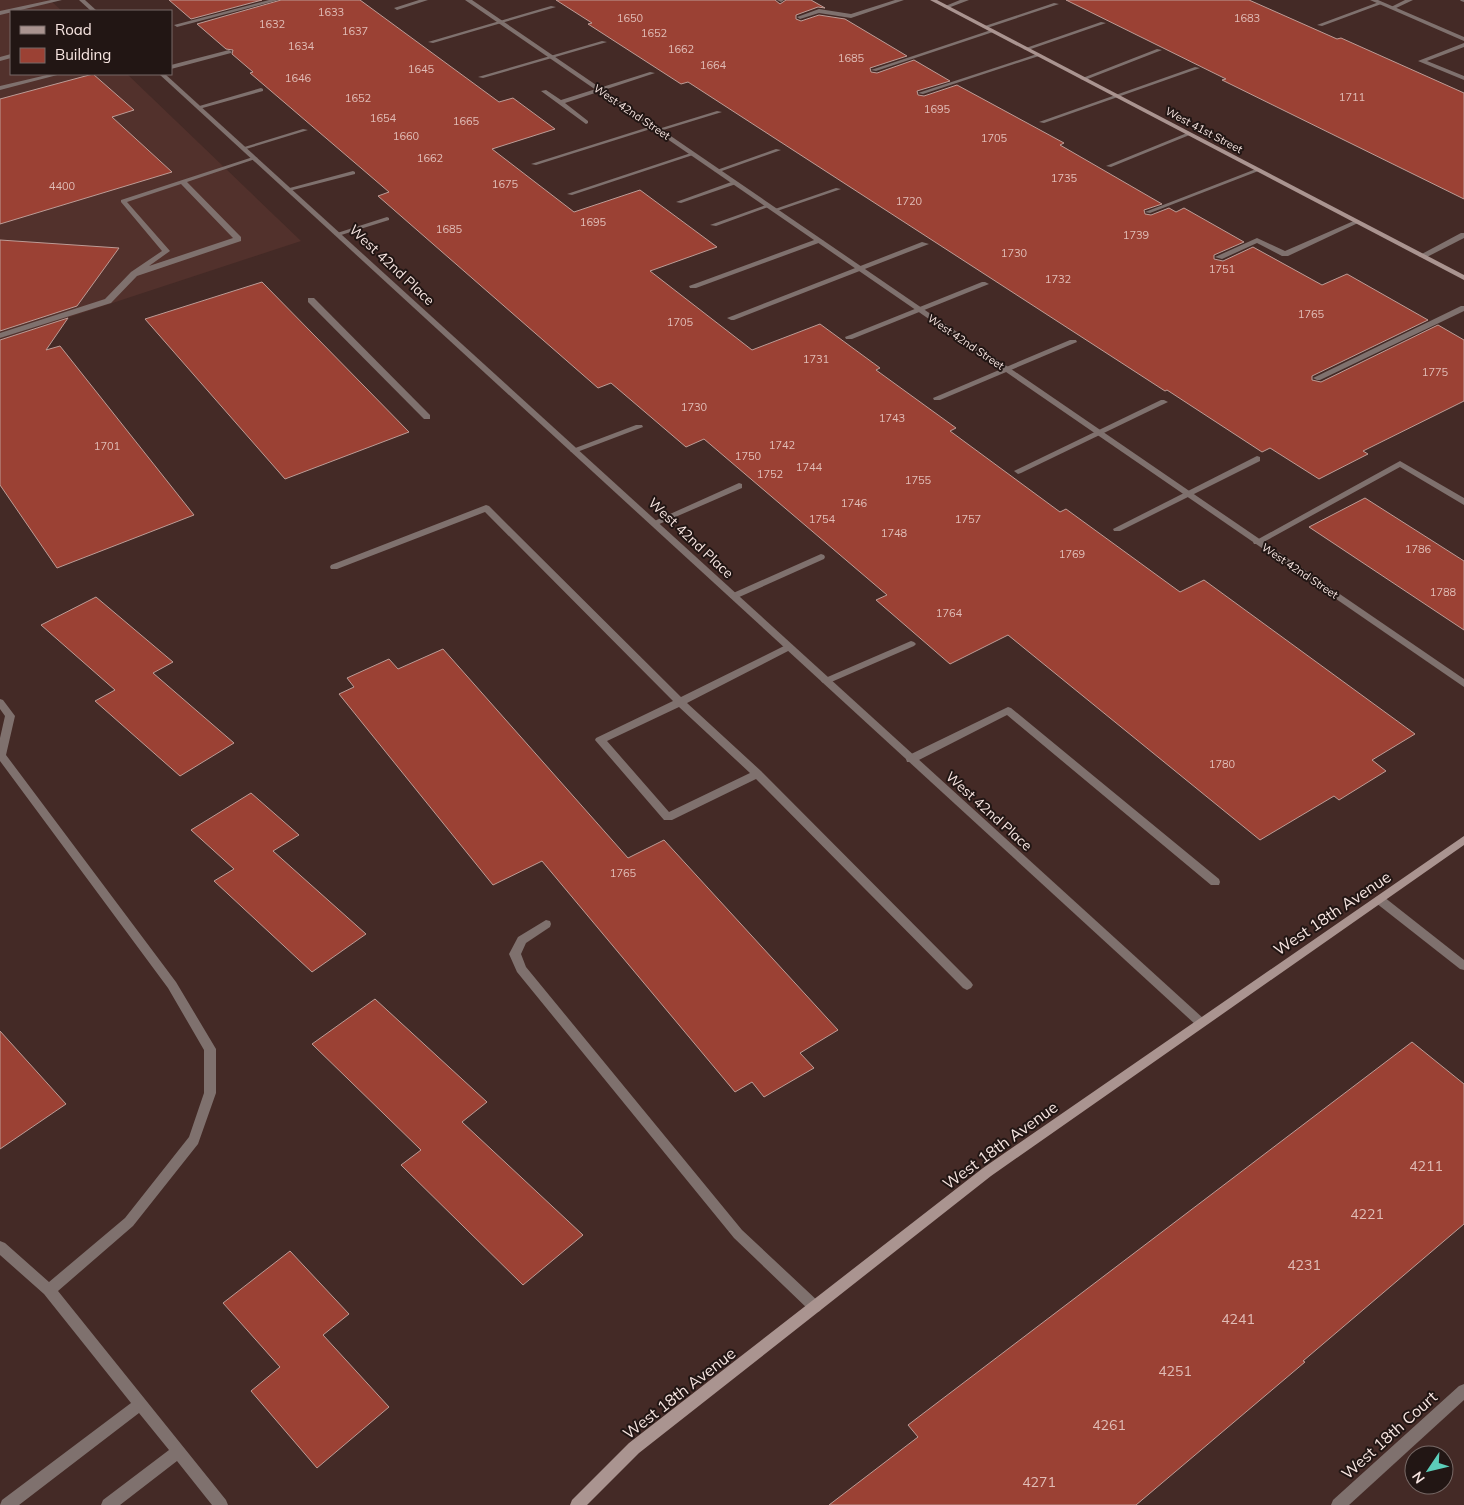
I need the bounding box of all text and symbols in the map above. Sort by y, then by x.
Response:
house number: 1633 [318,5,344,19]
legend [10,10,172,75]
house number: 1650 [617,11,644,25]
house number: 1683 [1234,11,1260,25]
house number: 1632 [259,17,286,31]
text: Road [55,20,92,39]
house number: 1637 [342,24,368,38]
house number: 1652 [641,26,668,40]
house number: 1634 [288,39,315,53]
house number: 1662 [668,42,695,56]
text: Building [55,45,111,64]
house number: 1685 [838,51,865,65]
house number: 1664 [700,58,727,72]
house number: 1645 [408,62,435,76]
house number: 1646 [285,71,312,85]
street label: West 42nd Street [591,81,673,143]
house number: 1711 [1339,90,1365,104]
house number: 1652 [345,91,372,105]
house number: 1695 [924,102,951,116]
street label: West 41st Street [1163,104,1245,156]
house number: 1654 [370,111,397,125]
house number: 1665 [453,114,480,128]
house number: 1660 [393,129,420,143]
house number: 1705 [981,131,1008,145]
house number: 1662 [417,151,444,165]
house number: 1735 [1051,171,1078,185]
house number: 1675 [492,177,519,191]
house number: 4400 [49,179,76,193]
house number: 1720 [896,194,923,208]
house number: 1695 [580,215,607,229]
street label: West 42nd Place [346,221,438,309]
house number: 1685 [436,222,463,236]
house number: 1739 [1123,228,1149,242]
house number: 1730 [1001,246,1028,260]
house number: 1751 [1209,262,1235,276]
house number: 1732 [1045,272,1072,286]
house number: 1765 [1298,307,1325,321]
street label: West 42nd Street [925,311,1007,373]
house number: 1705 [667,315,694,329]
house number: 1731 [803,352,829,366]
house number: 1775 [1422,365,1449,379]
house number: 1730 [681,400,708,414]
house number: 1743 [879,411,905,425]
house number: 1742 [769,438,796,452]
house number: 1701 [94,439,120,453]
house number: 1750 [735,449,762,463]
house number: 1744 [796,460,823,474]
house number: 1752 [757,467,784,481]
house number: 1755 [905,473,932,487]
street label: West 42nd Place [645,494,737,582]
house number: 1746 [841,496,868,510]
house number: 1754 [809,512,836,526]
house number: 1757 [955,512,981,526]
house number: 1748 [881,526,908,540]
street label: West 42nd Street [1259,540,1341,602]
house number: 1786 [1405,542,1432,556]
house number: 1769 [1059,547,1085,561]
house number: 1788 [1430,585,1457,599]
house number: 1764 [936,606,963,620]
house number: 1780 [1209,757,1236,771]
street label: West 42nd Place [942,767,1036,855]
house number: 1765 [610,866,637,880]
street label: West 18th Avenue [1270,866,1394,960]
street label: West 18th Avenue [939,1097,1061,1193]
house number: 4211 [1409,1157,1443,1175]
house number: 4221 [1350,1205,1384,1223]
house number: 4231 [1287,1256,1321,1274]
house number: 4241 [1221,1310,1255,1328]
street label: West 18th Avenue [619,1343,739,1443]
house number: 4251 [1158,1362,1192,1380]
street label: West 18th Court [1337,1386,1441,1483]
house number: 4261 [1092,1416,1126,1434]
north arrow [1404,1445,1454,1495]
text: N [1408,1468,1429,1487]
house number: 4271 [1022,1473,1056,1491]

